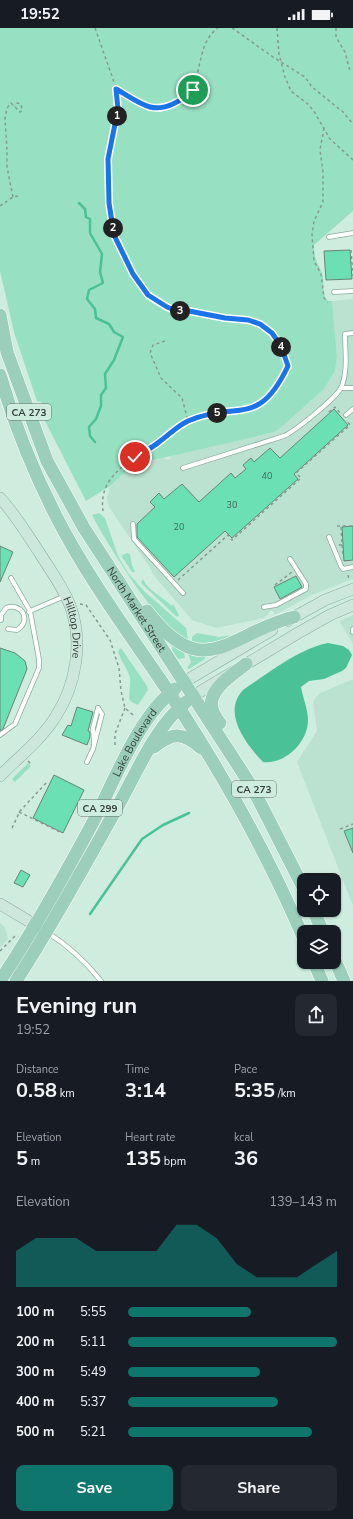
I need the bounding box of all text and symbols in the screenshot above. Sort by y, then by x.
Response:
text: 19:52 [20,4,60,24]
pin [176,73,210,107]
icon: arrive [182,79,204,101]
pin: 1 [107,106,127,126]
text: 1 [114,108,120,123]
pin: 2 [103,218,123,238]
text: 2 [110,220,116,235]
pin: 3 [170,301,190,321]
text: 3 [177,303,183,318]
pin: 4 [271,337,291,357]
text: 4 [278,339,284,354]
pin: 5 [207,403,227,423]
road number: CA 273 [7,404,51,420]
text: 5 [214,405,220,420]
pin [118,440,152,474]
icon: check [124,446,146,468]
house number: 40 [262,470,272,482]
house number: 30 [227,499,237,511]
house number: 20 [174,521,184,533]
street label: North Market Street [103,564,169,655]
street label: Hilltop Drive [59,594,84,659]
street label: Lake Boulevard [109,706,161,779]
road number: CA 273 [232,781,276,797]
road number: CA 299 [78,800,122,816]
map controls [297,873,341,969]
button: locate [297,873,341,917]
button: layers [297,925,341,969]
text: Evening run [16,991,137,1021]
button: share [295,994,337,1036]
text: 19:52 [16,1021,50,1039]
text: Distance [16,1062,59,1077]
text: Time [125,1062,149,1077]
text: Pace [234,1062,257,1077]
text: 0.58 [16,1077,57,1104]
text: 3:14 [125,1077,166,1104]
text: 5:35 [234,1077,275,1104]
text: km [57,1086,75,1101]
text: /km [275,1086,296,1101]
text: Elevation [16,1130,62,1145]
text: Heart rate [125,1130,175,1145]
text: kcal [234,1130,254,1145]
text: 5 [16,1145,28,1172]
text: 135 [125,1145,161,1172]
text: 36 [234,1145,258,1172]
text: m [28,1154,40,1169]
text: bpm [161,1154,186,1169]
text: Elevation [16,1193,70,1211]
text: 139–143 m [269,1193,337,1211]
text: 100 m [16,1303,54,1321]
text: 5:55 [80,1303,106,1321]
text: 200 m [16,1333,54,1351]
text: 5:11 [80,1333,106,1351]
text: 300 m [16,1363,54,1381]
text: 5:49 [80,1363,106,1381]
text: 400 m [16,1393,54,1411]
text: 5:37 [80,1393,106,1411]
text: 500 m [16,1423,54,1441]
text: 5:21 [80,1423,106,1441]
button: Save [16,1465,173,1511]
button: Share [181,1465,337,1511]

